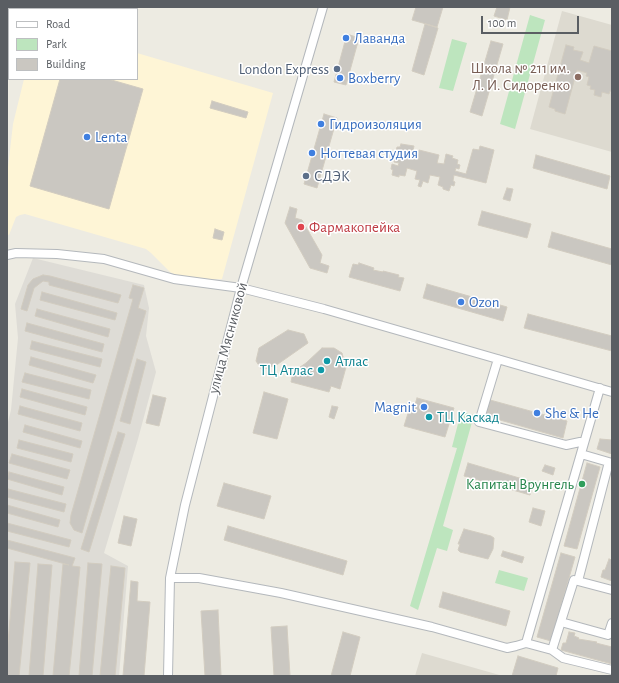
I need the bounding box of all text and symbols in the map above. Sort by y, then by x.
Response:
legend [8,8,138,80]
scale bar [483,8,581,34]
text: 100 m [488,17,516,29]
text: Road [46,18,70,30]
place label: Лаванда [354,29,405,47]
marker: Лаванда [341,33,351,43]
text: Park [46,38,67,50]
text: Building [46,58,86,70]
place label: Школа № 211 им. Л. И. Сидоренко [470,59,570,94]
place label: London Express [239,60,329,78]
marker: London Express [332,64,342,74]
place label: Boxberry [348,69,400,87]
marker: Школа № 211 им. Л. И. Сидоренко [573,72,583,82]
marker: Boxberry [335,73,345,83]
place label: Гидроизоляция [329,115,422,133]
marker: Гидроизоляция [316,119,326,129]
place label: Lenta [95,128,127,146]
marker: Lenta [82,132,92,142]
place label: Ногтевая студия [320,144,418,162]
marker: Ногтевая студия [307,148,317,158]
place label: СДЭК [314,167,350,185]
marker: СДЭК [301,171,311,181]
place label: Фармакопейка [309,218,400,236]
marker: Фармакопейка [296,222,306,232]
street label: улица Мясниковой [204,280,252,396]
place label: Ozon [469,293,499,311]
marker: Ozon [456,297,466,307]
place label: Атлас [335,352,368,370]
marker: Атлас [322,356,332,366]
place label: ТЦ Атлас [260,361,313,379]
marker: ТЦ Атлас [316,365,326,375]
place label: Magnit [374,398,416,416]
marker: Magnit [419,402,429,412]
place label: She & He [545,404,599,422]
place label: ТЦ Каскад [437,408,499,426]
marker: She & He [532,408,542,418]
marker: ТЦ Каскад [424,412,434,422]
place label: Капитан Врунгель [466,475,574,493]
marker: Капитан Врунгель [577,479,587,489]

